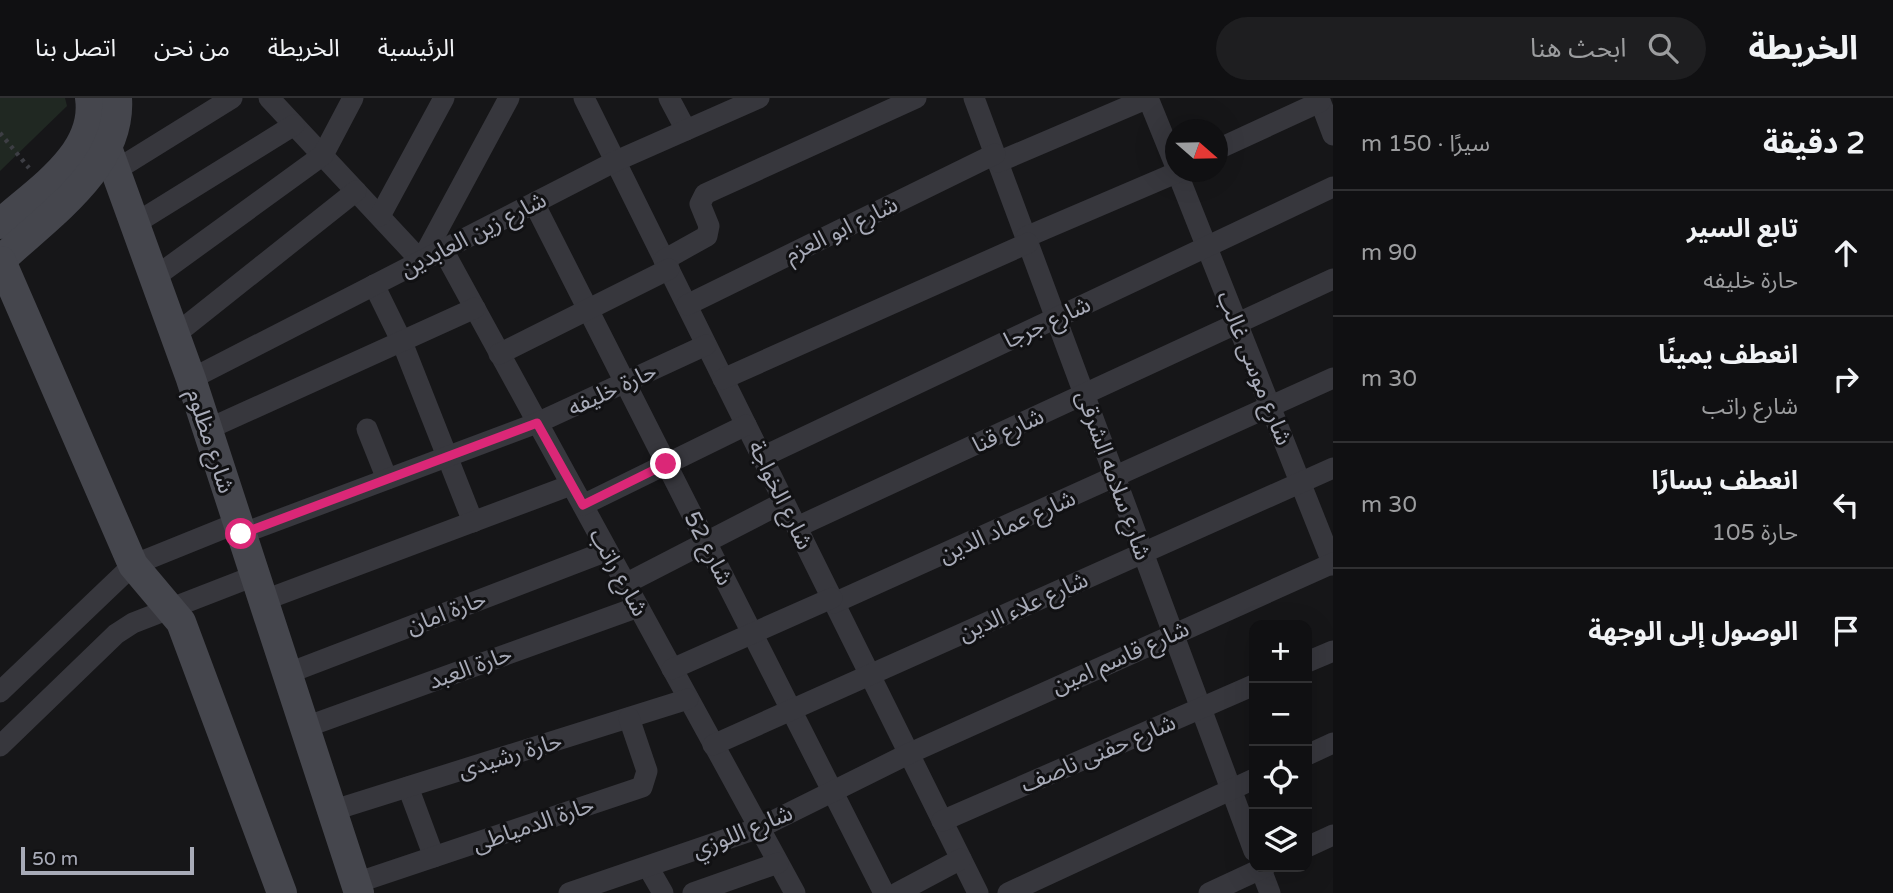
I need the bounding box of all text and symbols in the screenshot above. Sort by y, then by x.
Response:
search box [1216,17,1706,80]
icon: search [1644,29,1682,67]
text: الخريطة [1748,29,1858,68]
text: ابحث هنا [1530,33,1626,64]
text: اتصل بنا [35,34,116,63]
text: من نحن [154,34,230,63]
text: الخريطة [268,34,340,63]
text: الرئيسية [378,34,455,63]
north arrow [1165,119,1228,182]
text: 2 دقيقة [1763,125,1865,162]
text: سيرًا · 150 m [1361,130,1490,158]
street label: شارع زين العابدين [396,186,552,286]
street label: شارع ابو العزم [780,191,904,272]
text: تابع السير [1687,213,1798,244]
icon: ahead [1827,234,1865,272]
text: 90 m [1361,239,1417,267]
text: حارة خليفه [1703,267,1798,295]
street label: شارع موسى غالب [1209,287,1298,450]
street label: شارع جرجا [999,291,1096,357]
text: انعطف يمينًا [1658,339,1798,370]
street label: حارة خليفه [564,357,661,423]
icon: right [1827,360,1865,398]
text: 30 m [1361,365,1417,393]
street label: شارع مظلوم [177,386,240,498]
street label: شارع سلامه الشرقى [1068,387,1157,565]
text: شارع راتب [1702,393,1798,421]
street label: شارع قنا [968,402,1049,461]
street label: شارع الخواجة [740,436,819,555]
route end [650,448,681,479]
text: انعطف يسارًا [1652,465,1798,496]
street label: شارع عماد الدين [935,484,1081,571]
icon: left [1827,486,1865,524]
text: 30 m [1361,491,1417,519]
street label: شارع 52 [676,507,739,591]
route start [225,518,256,549]
text: حارة 105 [1712,519,1798,547]
street label: شارع راتب [581,524,654,622]
street label: شارع علاء الدين [954,566,1093,650]
street label: حارة امان [403,585,490,641]
icon: arrive [1827,612,1865,650]
street label: شارع قاسم امين [1047,615,1194,703]
text: الوصول إلى الوجهة [1588,616,1798,647]
map controls [1249,620,1312,872]
button: + [1249,620,1312,683]
street label: حارة العبد [425,640,516,696]
button: − [1249,683,1312,746]
street label: شارع حفنى ناصف [1017,709,1181,801]
street label: حارة رشيدى [455,727,566,785]
button: locate [1249,746,1312,809]
street label: حارة الدمياطى [469,791,598,859]
street label: شارع اللوزي [688,799,798,867]
button: layers [1249,809,1312,872]
scale bar [21,844,194,876]
text: 50 m [32,848,78,870]

